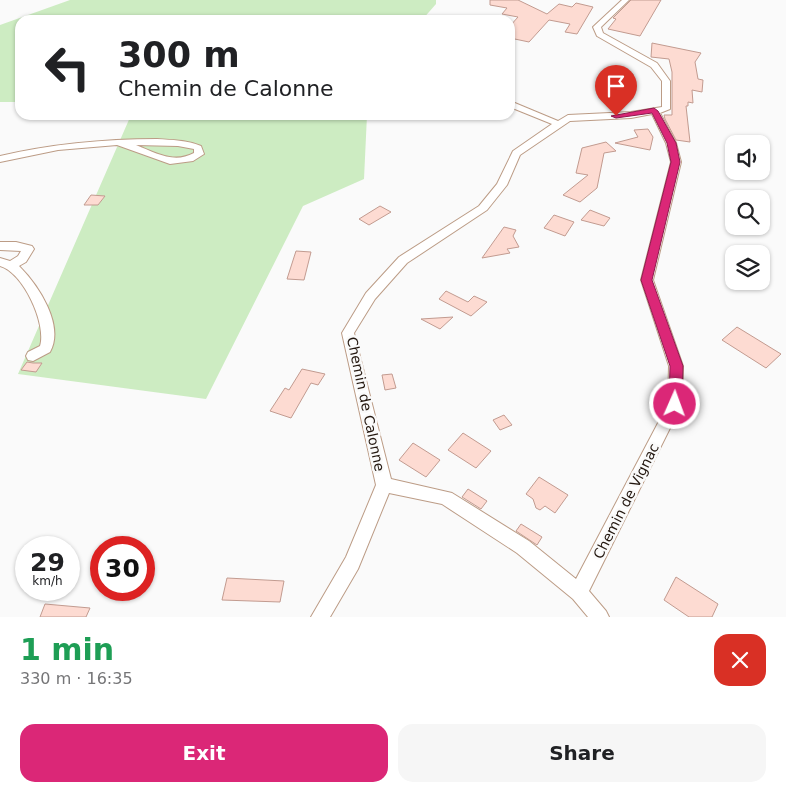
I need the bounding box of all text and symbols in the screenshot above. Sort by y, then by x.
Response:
icon: left [35,35,100,100]
text: 300 m [118,35,240,75]
pin [595,65,637,116]
icon: arrive [602,72,630,100]
text: Chemin de Calonne [118,76,334,101]
map controls [725,135,770,290]
button: sound [725,135,770,180]
button: search [725,190,770,235]
button: layers [725,245,770,290]
street label: Chemin de Calonne [344,335,388,473]
position arrow [648,377,700,429]
street label: Chemin de Vignac [590,441,662,561]
speed limit sign: 30 [90,536,155,601]
text: 29 [30,548,65,577]
text: km/h [32,574,63,588]
text: 1 min [20,632,114,667]
button: close [714,634,766,686]
text: 330 m · 16:35 [20,669,133,688]
button: Exit [20,724,388,782]
button: Share [398,724,766,782]

